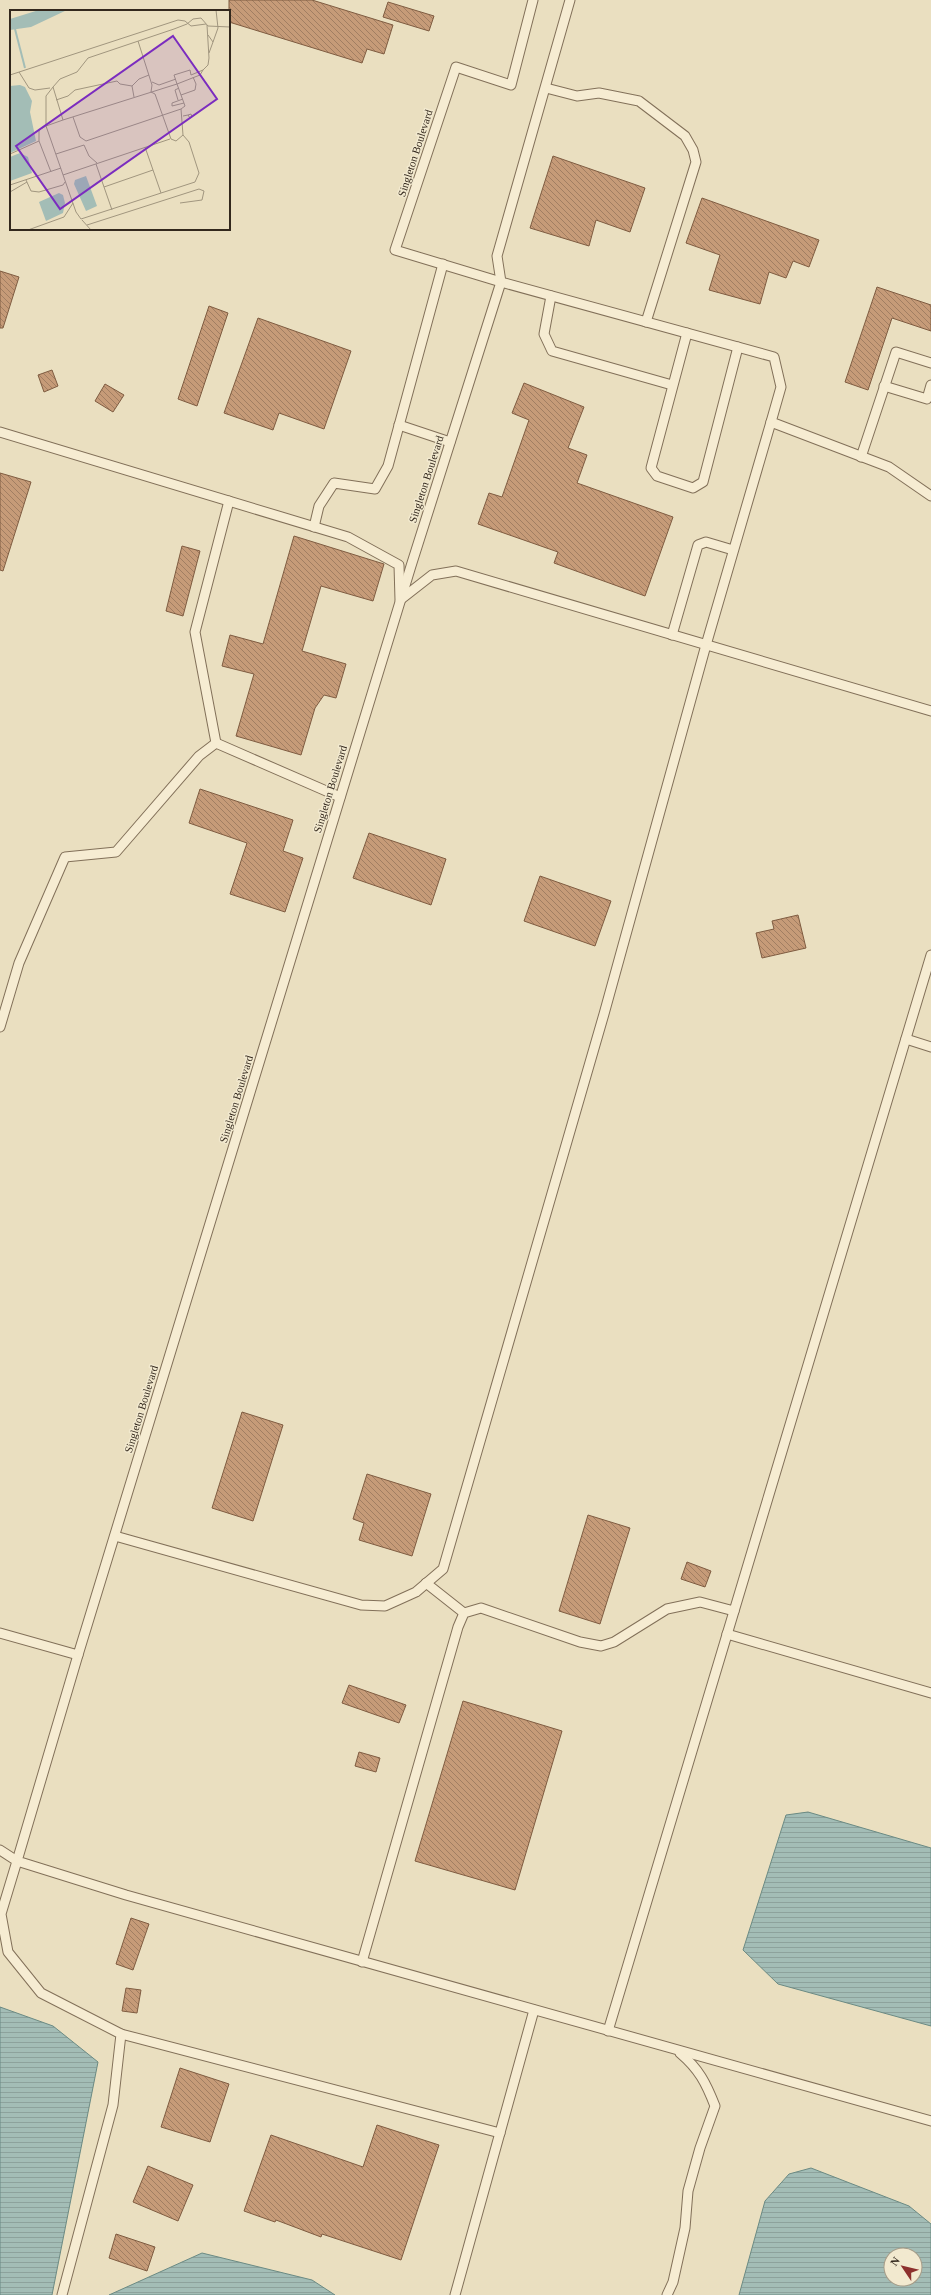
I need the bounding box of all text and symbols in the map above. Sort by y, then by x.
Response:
inset map [10,10,230,230]
street label: Singleton Boulevard [395,108,435,198]
street label: Singleton Boulevard [406,434,446,524]
street label: Singleton Boulevard [311,743,349,834]
street label: Singleton Boulevard [217,1053,255,1144]
street label: Singleton Boulevard [122,1363,160,1454]
north arrow [883,2247,923,2287]
text: N [888,2255,902,2268]

